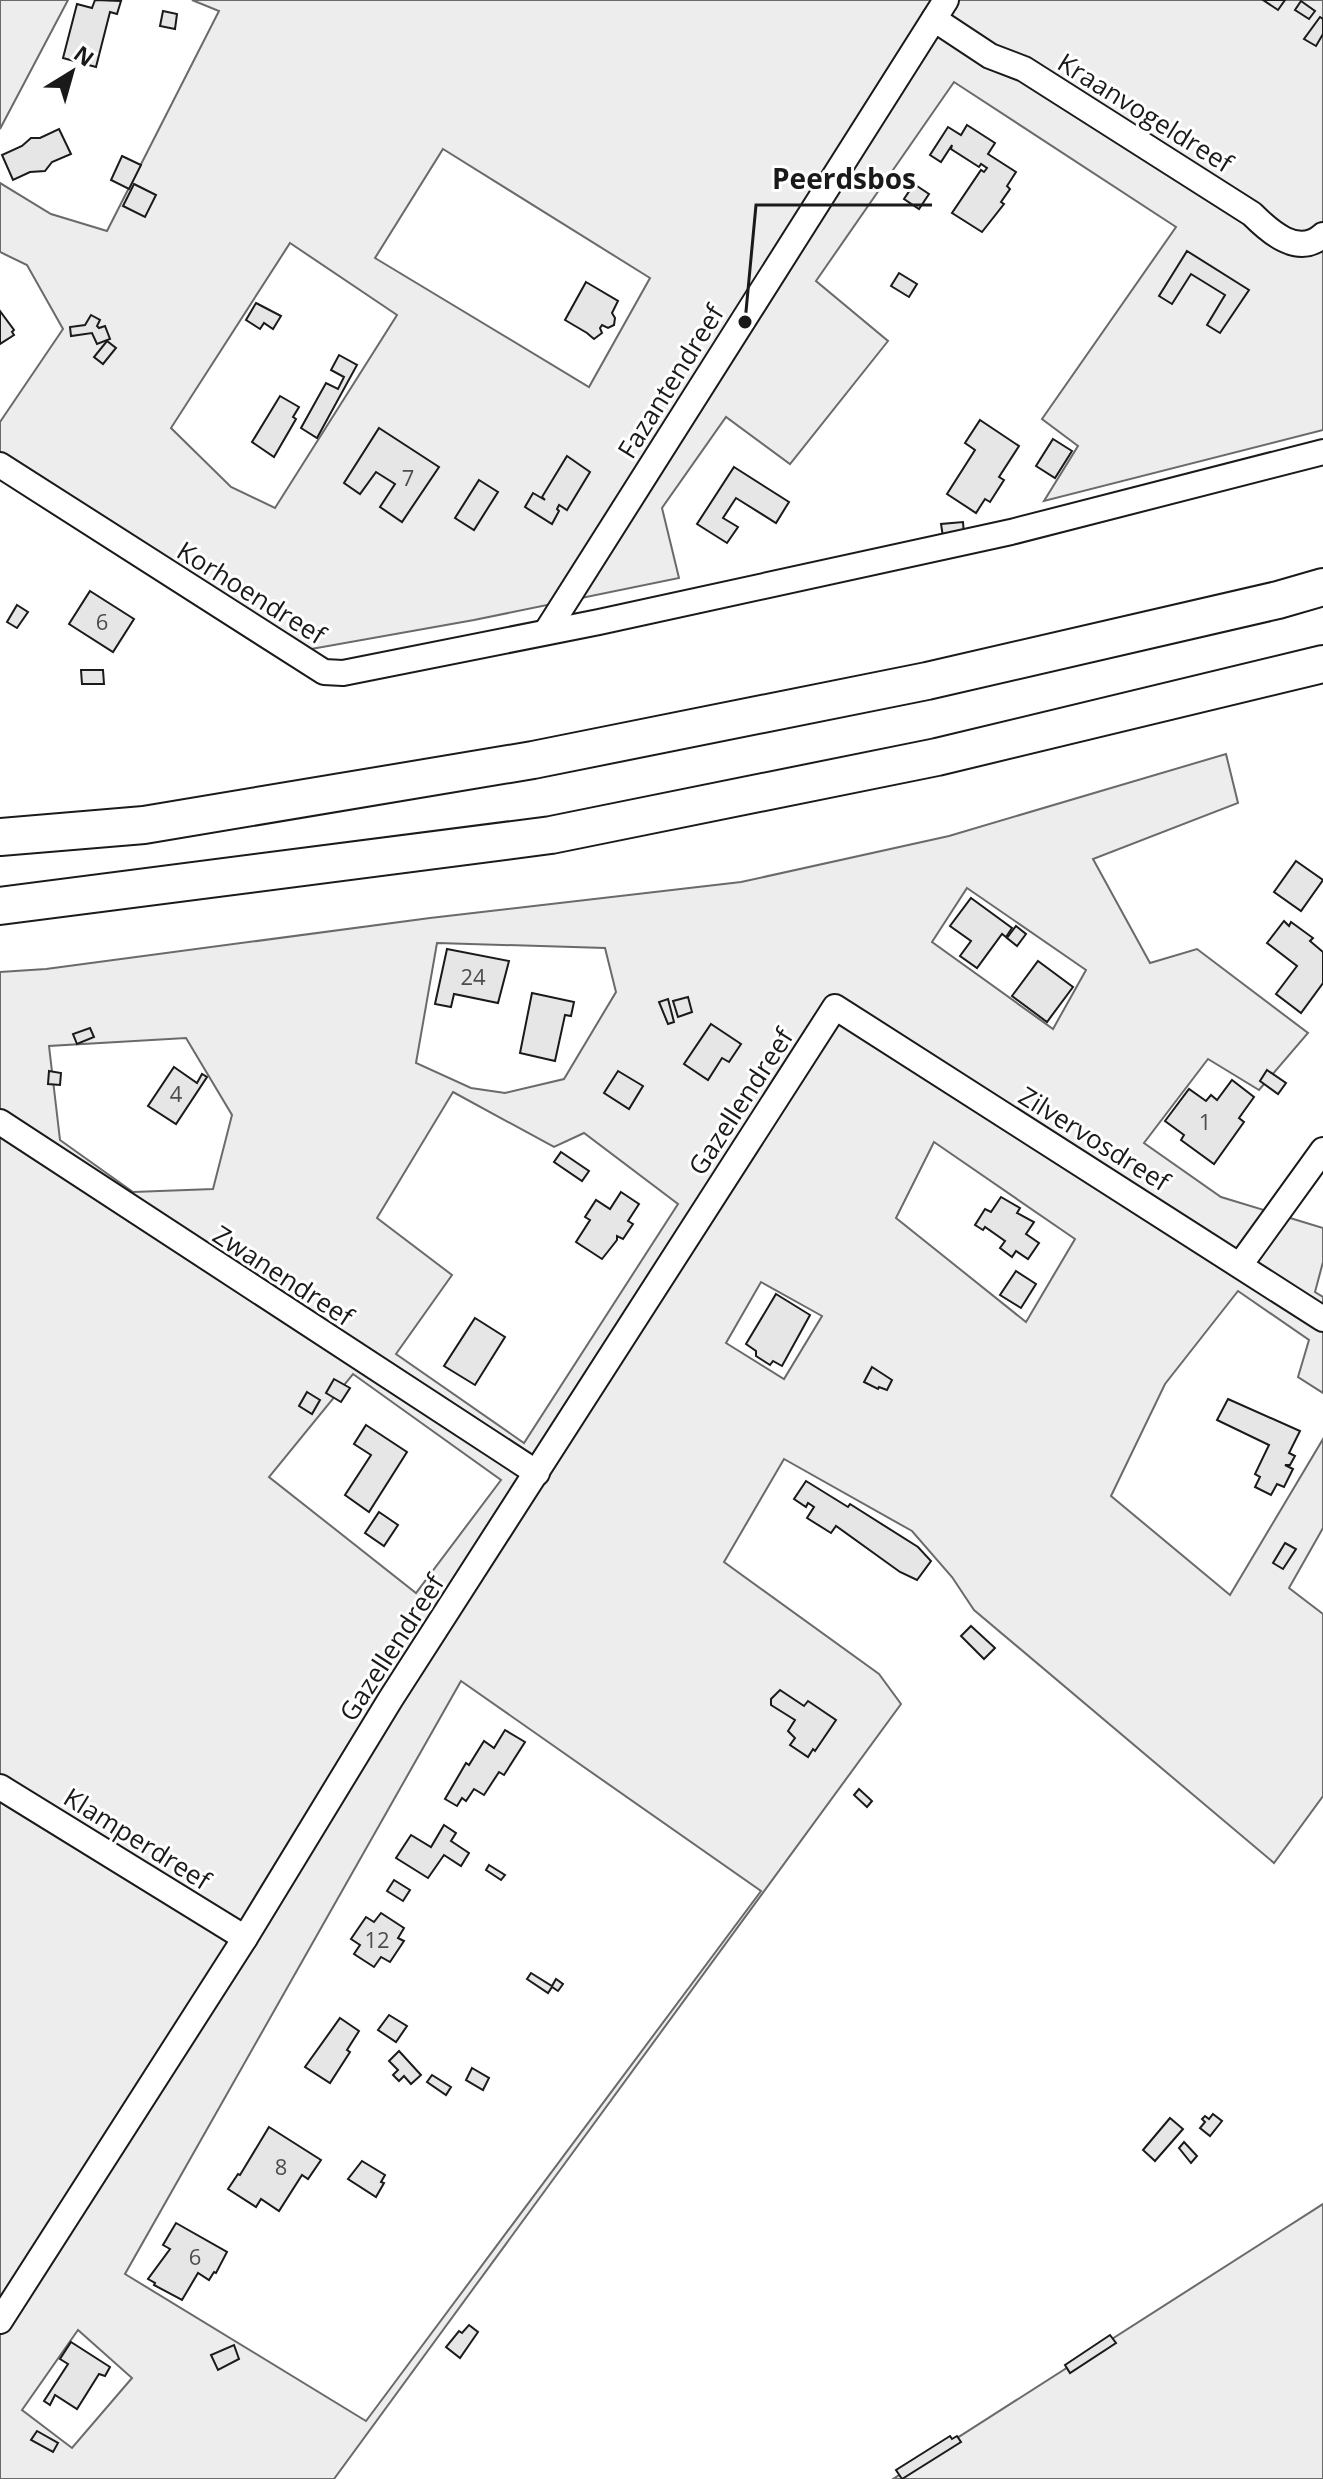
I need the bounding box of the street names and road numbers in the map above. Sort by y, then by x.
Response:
street label: Kraanvogeldreef [1051,44,1241,181]
street label: Fazantendreef [609,297,732,465]
street label: Korhoendreef [170,532,334,653]
street label: Gazellendreef [679,1020,802,1182]
street label: Zilvervosdreef [1012,1077,1178,1200]
street label: Zwanendreef [206,1216,362,1335]
street label: Gazellendreef [330,1566,453,1728]
street label: Klamperdreef [57,1779,219,1898]

